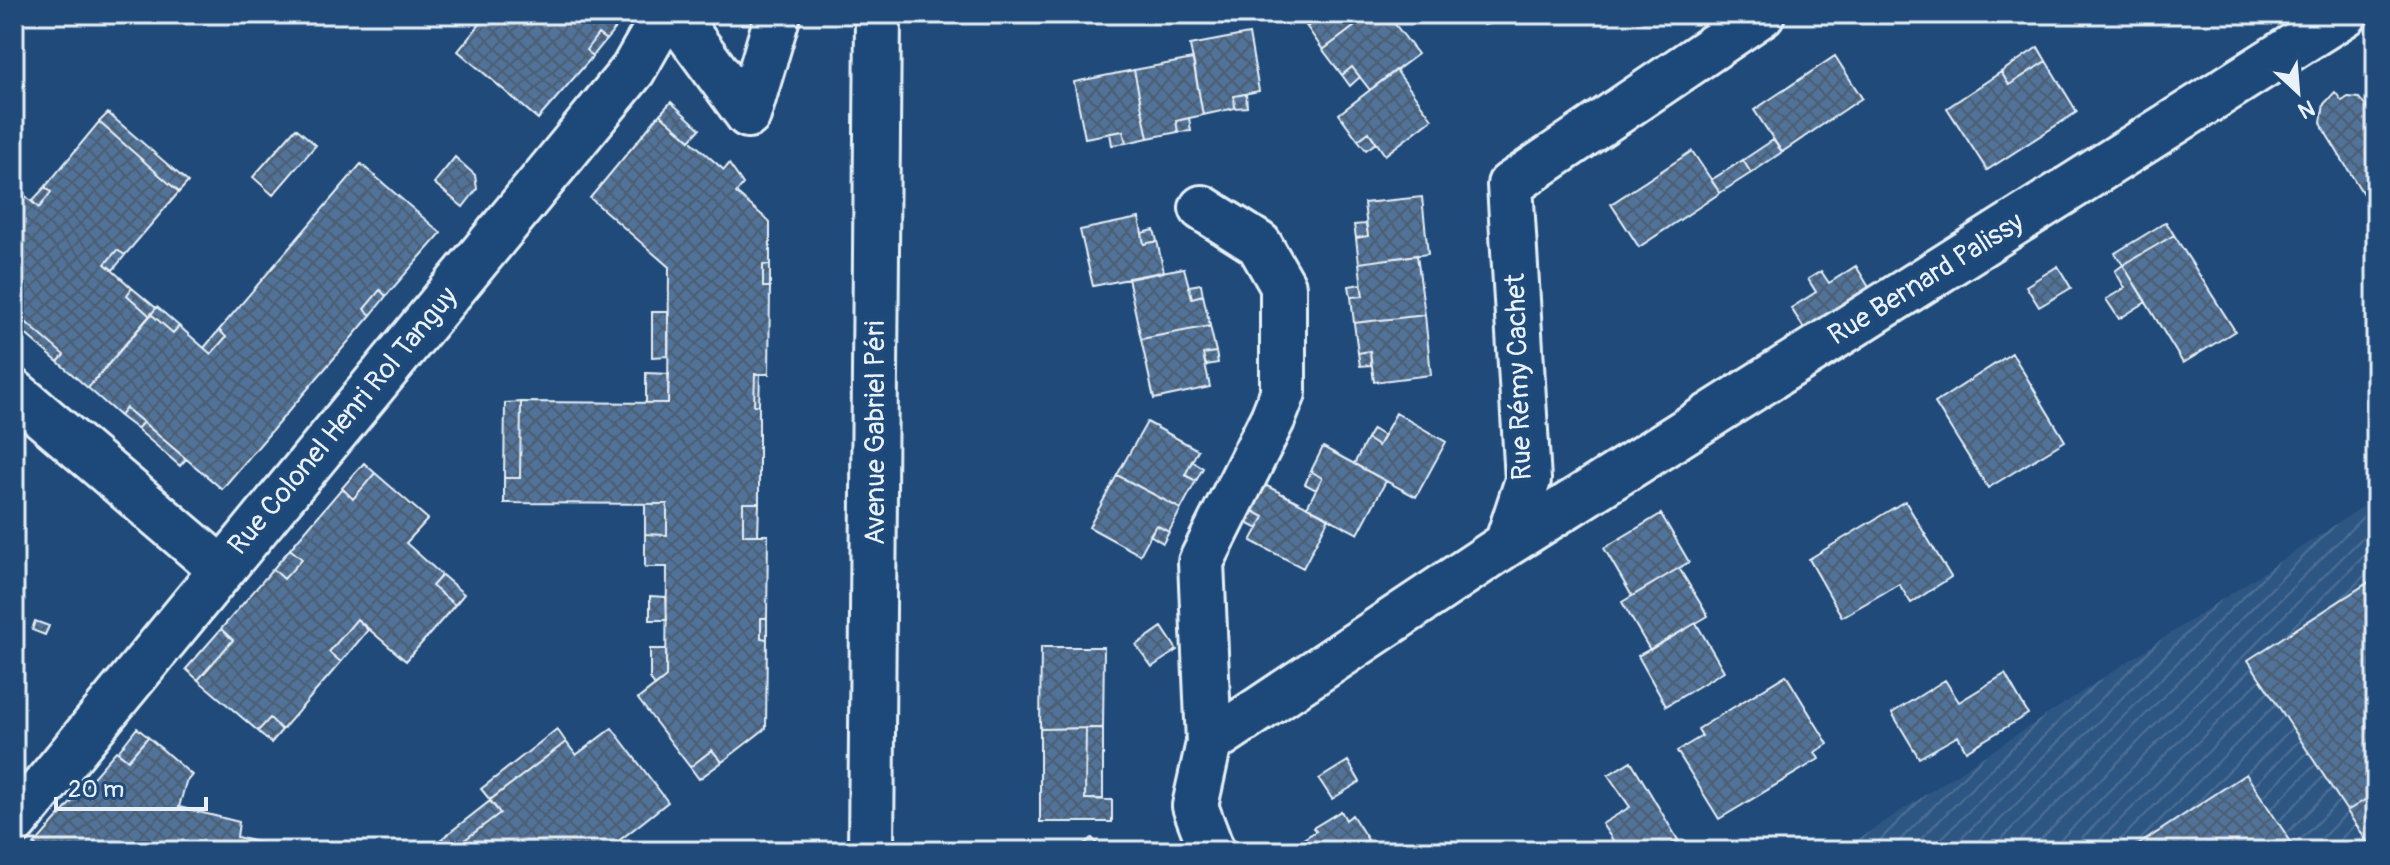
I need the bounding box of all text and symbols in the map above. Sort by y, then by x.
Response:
north arrow [2258,52,2338,132]
text: N [2293,93,2319,125]
street label: Rue Bernard Palissy [1822,205,2030,353]
street label: Rue Rémy Cachet [1498,272,1540,481]
street label: Rue Colonel Henri Rol Tanguy [221,280,465,562]
street label: Avenue Gabriel Péri [858,321,893,545]
scale bar [56,761,206,811]
text: 20 m [68,775,124,804]

